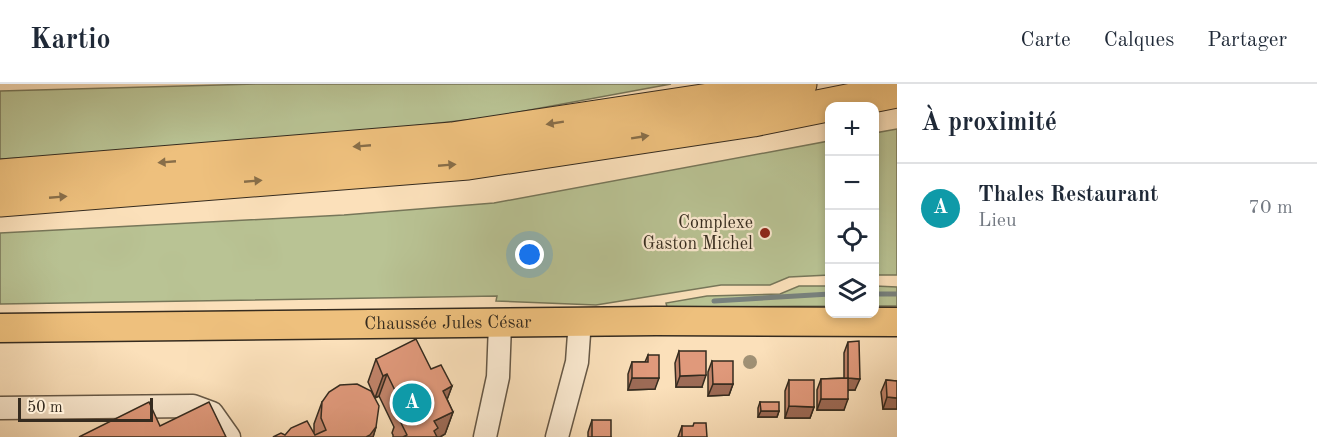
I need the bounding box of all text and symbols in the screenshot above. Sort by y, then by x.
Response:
text: Kartio [30,27,111,55]
text: Carte [1021,30,1071,51]
text: Calques [1104,30,1174,51]
text: Partager [1207,30,1287,51]
map controls [825,102,879,318]
button: + [825,102,879,156]
text: À proximité [921,110,1057,136]
one-way arrow [546,119,565,128]
one-way arrow [631,132,650,141]
one-way arrow [352,141,371,151]
button: − [825,156,879,210]
one-way arrow [158,158,177,167]
one-way arrow [438,160,457,170]
one-way arrow [243,176,262,186]
text: Thales Restaurant [978,184,1158,206]
one-way arrow [49,192,68,202]
text: A [933,198,948,218]
text: 70 m [1248,198,1293,218]
button: locate [825,210,879,264]
text: Lieu [978,211,1017,231]
place label: Complexe Gaston Michel [643,214,753,253]
marker: Complexe Gaston Michel [758,226,772,240]
your location [515,240,544,269]
button: layers [825,264,879,318]
street label: Chaussée Jules César [364,313,532,333]
pin: A [392,380,432,426]
scale bar [18,395,153,422]
text: 50 m [27,400,63,416]

